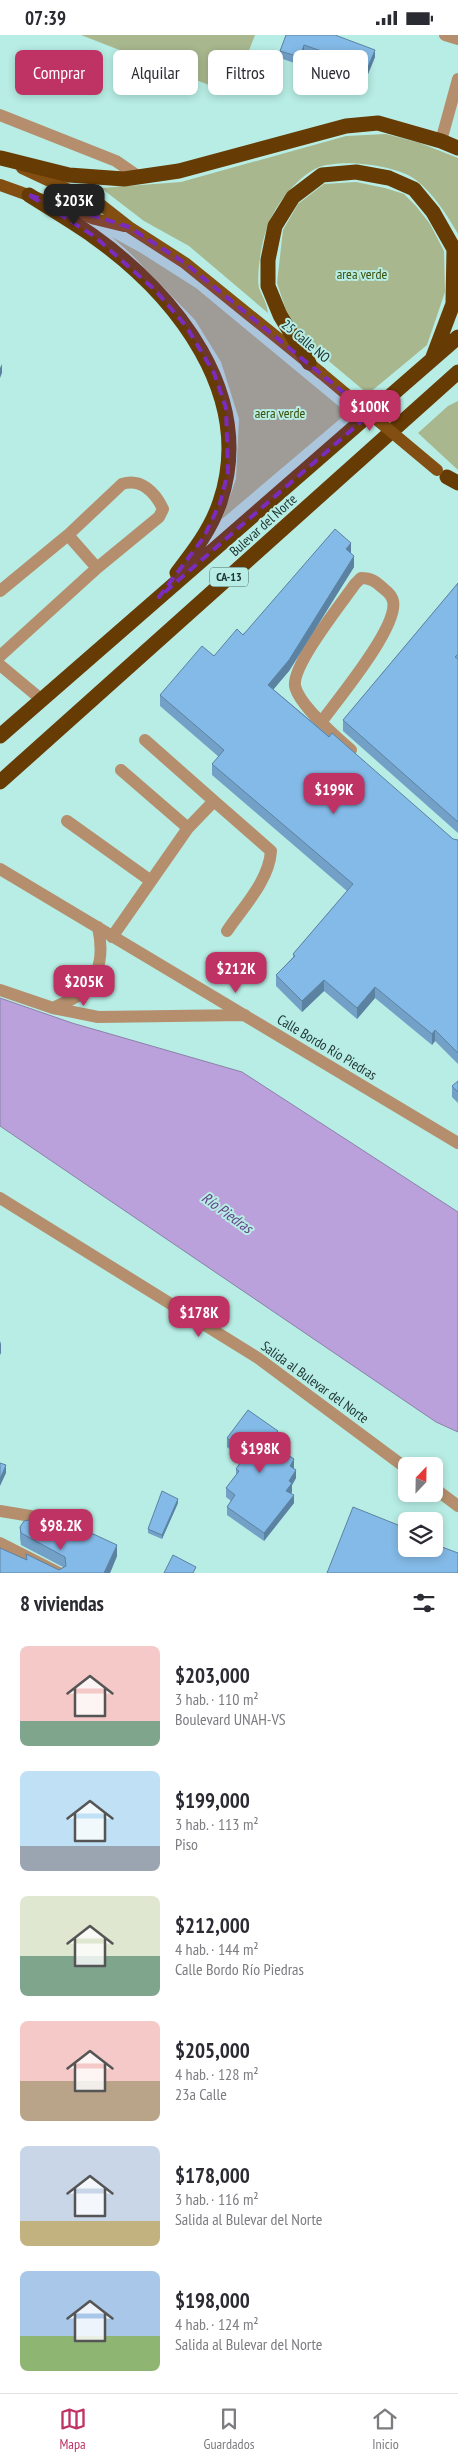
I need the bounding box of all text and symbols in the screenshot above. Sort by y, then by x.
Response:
text: 07:39 [25,6,66,30]
chip: Comprar [15,50,103,95]
chip: Alquilar [113,50,198,95]
chip: Filtros [208,50,283,95]
chip: Nuevo [293,50,368,95]
pin: $203K [39,183,109,226]
text: $203K [55,190,93,210]
park label: area verde [337,265,388,283]
street label: 25 Calle NO [278,315,334,367]
pin: $100K [335,389,405,432]
text: $100K [351,396,389,416]
park label: aera verde [255,404,306,422]
street label: Bulevar del Norte [226,490,301,560]
road number: CA-13 [210,567,248,587]
pin: $199K [299,773,369,815]
text: $199K [315,779,353,799]
pin: $212K [201,951,271,994]
text: $212K [217,958,255,978]
pin: $205K [49,965,119,1007]
text: $205K [65,971,103,991]
street label: Calle Bordo Río Piedras [274,1010,380,1084]
water label: Río Piedras [198,1188,258,1238]
pin: $178K [164,1295,234,1338]
text: $178K [180,1302,218,1322]
street label: Salida al Bulevar del Norte [258,1337,373,1427]
pin: $198K [225,1431,295,1474]
text: $198K [241,1438,279,1458]
north arrow [398,1457,442,1503]
map controls [398,1457,443,1557]
pin: $98.2K [20,1509,102,1551]
button: layers [398,1512,443,1557]
text: $98.2K [40,1515,82,1535]
icon: filters [410,1589,438,1617]
text: 8 viviendas [20,1590,104,1617]
text: $203,000 [175,1662,250,1689]
icon: home [60,1666,120,1726]
text: 3 hab. · 110 m² [175,1689,259,1709]
text: Boulevard UNAH-VS [175,1709,286,1729]
text: $199,000 [175,1787,250,1814]
icon: home [60,1791,120,1851]
text: 3 hab. · 113 m² [175,1814,259,1834]
text: Piso [175,1834,198,1854]
text: $212,000 [175,1912,250,1939]
icon: home [60,1916,120,1976]
text: 4 hab. · 144 m² [175,1939,259,1959]
text: Calle Bordo Río Piedras [175,1959,304,1979]
text: $205,000 [175,2037,250,2064]
icon: home [60,2041,120,2101]
text: 4 hab. · 128 m² [175,2064,259,2084]
text: 23a Calle [175,2084,227,2104]
text: $178,000 [175,2162,250,2189]
icon: home [60,2166,120,2226]
text: 3 hab. · 116 m² [175,2189,259,2209]
text: Salida al Bulevar del Norte [175,2209,322,2229]
text: $198,000 [175,2287,250,2314]
icon: home [60,2291,120,2351]
text: 4 hab. · 124 m² [175,2314,259,2334]
text: Salida al Bulevar del Norte [175,2334,322,2354]
tab: Mapa [59,2405,87,2453]
tab: Guardados [204,2405,254,2453]
tab: Inicio [371,2405,399,2453]

